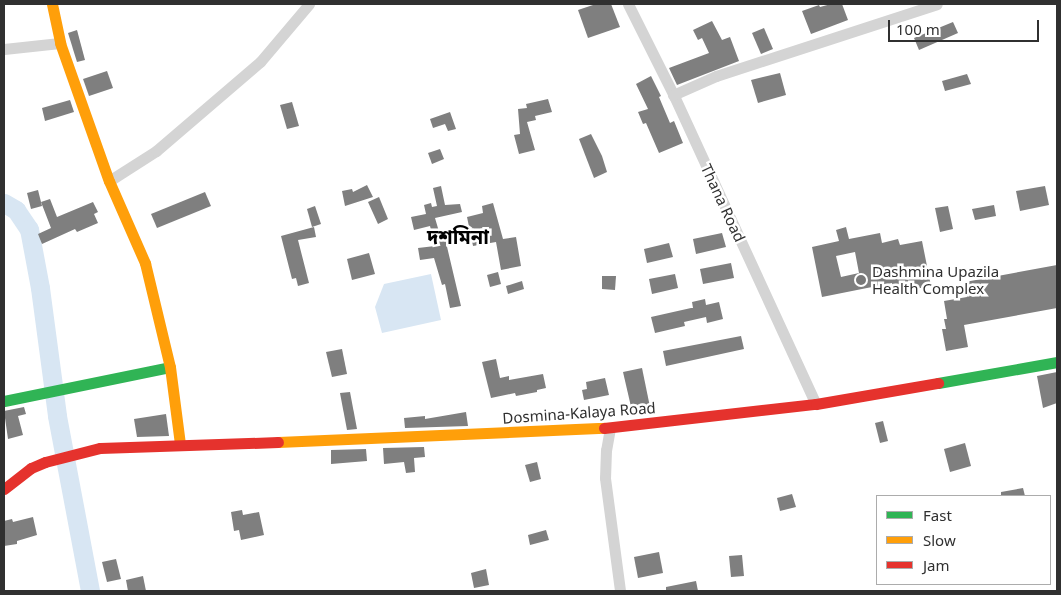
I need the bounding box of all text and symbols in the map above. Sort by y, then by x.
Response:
scale bar [891,10,1042,42]
text: 100 m [896,19,940,39]
street label: Thana Road [697,161,749,245]
district label: দশমিনা [427,224,489,248]
place label: Dashmina Upazila Health Complex [872,262,999,297]
marker: Dashmina Upazila Health Complex [854,273,868,287]
street label: Dosmina-Kalaya Road [502,399,656,427]
legend [876,495,1051,585]
text: Fast [923,505,952,525]
text: Slow [923,530,956,550]
text: Jam [923,555,950,575]

